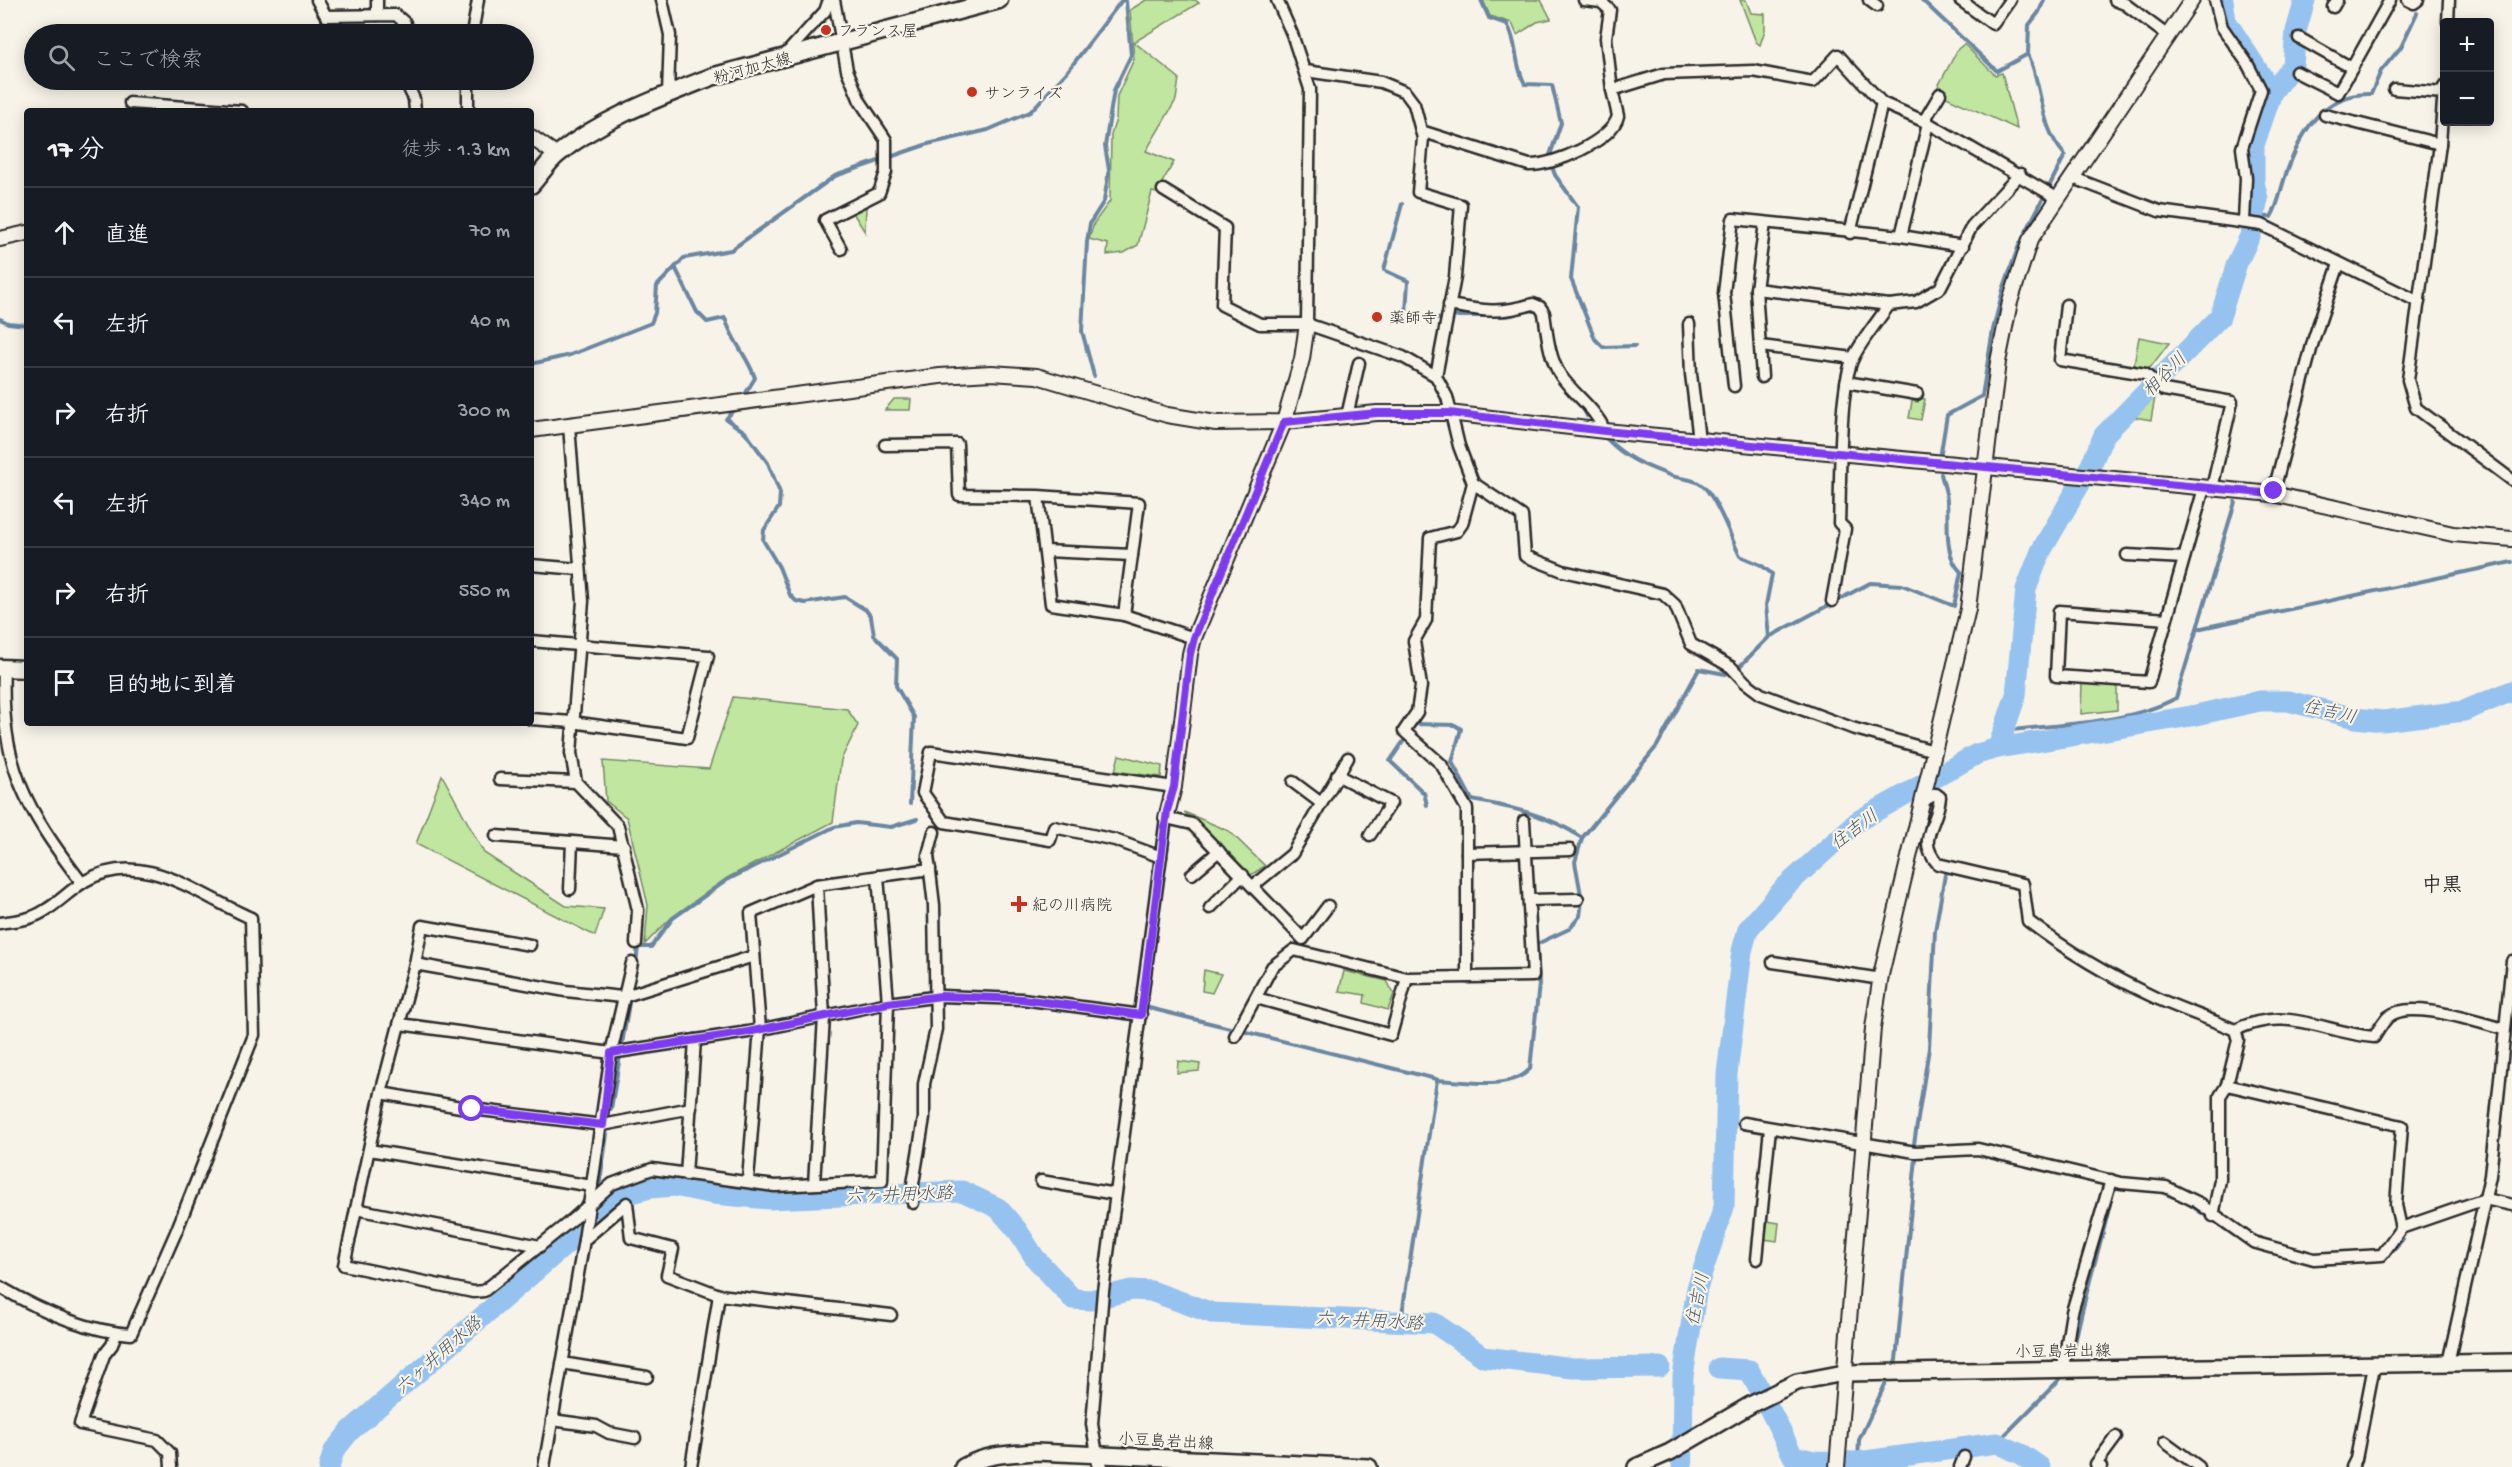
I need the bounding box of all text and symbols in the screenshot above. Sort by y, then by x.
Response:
map controls [2440,18,2494,126]
button: + [2440,18,2494,72]
marker: フランス屋 [819,23,833,37]
place label: フランス屋 [838,23,918,43]
search box [24,24,534,90]
icon: search [45,41,78,74]
text: ここで検索 [93,49,203,75]
street label: 粉河加太線 [711,49,794,90]
button: − [2440,72,2494,126]
marker: サンライズ [965,85,979,99]
place label: サンライズ [984,86,1063,105]
text: 17 分 [48,137,104,168]
text: 徒歩 · 1.3 km [402,140,510,163]
icon: ahead [48,216,81,249]
text: 70 m [469,221,510,244]
text: 直進 [105,224,149,250]
icon: left [48,306,81,339]
marker: 薬師寺 [1370,310,1384,324]
place label: 薬師寺 [1389,310,1437,330]
text: 40 m [470,311,510,334]
text: 左折 [105,314,149,340]
water label: 相谷川 [2139,349,2192,402]
icon: right [48,396,81,429]
text: 300 m [458,401,510,424]
text: 右折 [105,404,149,430]
route end [2260,477,2286,503]
icon: left [48,486,81,519]
text: 340 m [460,491,510,514]
text: 左折 [105,494,149,520]
icon: right [48,576,81,609]
text: 550 m [459,581,510,604]
text: 右折 [105,584,149,610]
icon: arrive [48,666,81,699]
text: 目的地に到着 [105,674,237,700]
water label: 住吉川 [2301,696,2358,730]
water label: 住吉川 [1827,806,1883,856]
district label: 中黒 [2422,874,2462,899]
marker: 紀の川病院 [1010,895,1028,913]
place label: 紀の川病院 [1032,897,1112,917]
route start [458,1095,484,1121]
water label: 六ヶ井用水路 [845,1183,954,1209]
water label: 住吉川 [1683,1271,1715,1328]
water label: 六ヶ井用水路 [1314,1308,1424,1336]
water label: 六ヶ井用水路 [391,1312,488,1400]
street label: 小豆島岩出線 [2015,1341,2111,1364]
street label: 小豆島岩出線 [1117,1429,1214,1455]

